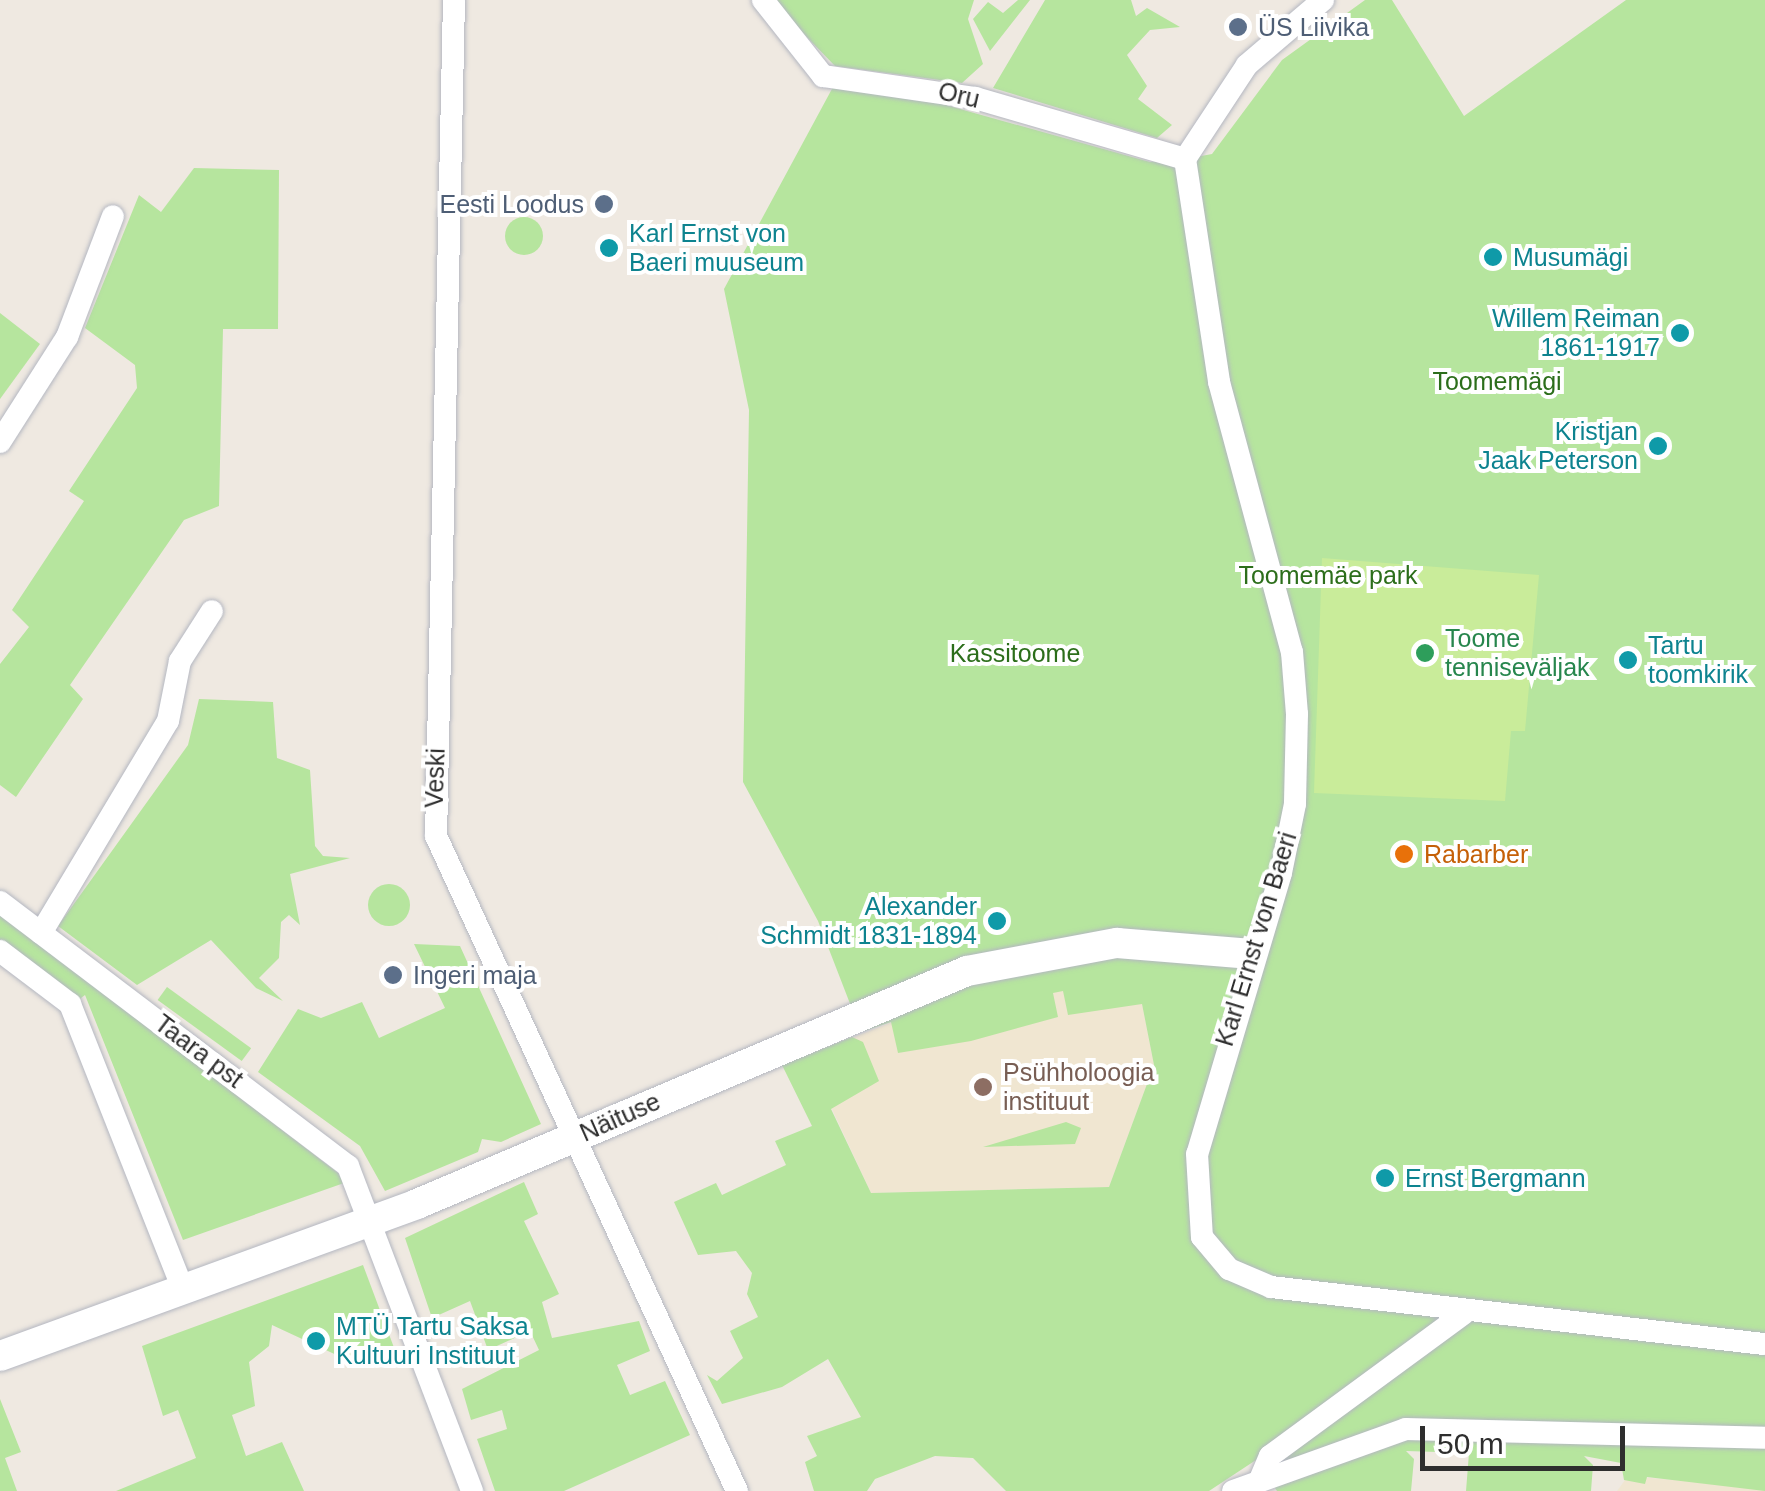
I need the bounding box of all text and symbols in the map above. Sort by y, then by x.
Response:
place label: ÜS Liivika [1258,12,1369,42]
marker: ÜS Liivika [1227,16,1249,38]
street label: Oru [935,76,983,114]
place label: Eesti Loodus [439,189,584,219]
marker: Eesti Loodus [593,193,615,215]
place label: Karl Ernst von Baeri muuseum [629,219,804,278]
marker: Karl Ernst von Baeri muuseum [598,237,620,259]
place label: Musumägi [1513,242,1628,272]
marker: Musumägi [1482,246,1504,268]
place label: Willem Reiman 1861-1917 [1492,304,1660,363]
marker: Willem Reiman 1861-1917 [1669,322,1691,344]
park label: Toomemägi [1432,366,1562,396]
place label: Kristjan Jaak Peterson [1478,417,1638,476]
marker: Kristjan Jaak Peterson [1647,435,1669,457]
park label: Toomemäe park [1238,560,1418,590]
place label: Toome tenniseväljak [1445,624,1590,683]
place label: Tartu toomkirik [1648,631,1748,690]
park label: Kassitoome [950,638,1080,668]
marker: Toome tenniseväljak [1414,642,1436,664]
marker: Tartu toomkirik [1617,649,1639,671]
street label: Veski [419,748,451,808]
street label: Karl Ernst von Baeri [1209,828,1303,1050]
place label: Rabarber [1424,839,1528,869]
marker: Rabarber [1393,843,1415,865]
place label: Alexander Schmidt 1831-1894 [760,892,977,951]
marker: Alexander Schmidt 1831-1894 [986,910,1008,932]
place label: Ingeri maja [413,960,537,990]
marker: Ingeri maja [382,964,404,986]
street label: Taara pst [149,1008,249,1094]
place label: Psühholoogia instituut [1003,1058,1155,1117]
marker: Psühholoogia instituut [972,1076,994,1098]
street label: Näituse [575,1086,665,1148]
place label: Ernst Bergmann [1405,1163,1586,1193]
marker: Ernst Bergmann [1374,1167,1396,1189]
place label: MTÜ Tartu Saksa Kultuuri Instituut [336,1312,529,1371]
marker: MTÜ Tartu Saksa Kultuuri Instituut [305,1330,327,1352]
scale bar [1425,1406,1630,1468]
text: 50 m [1437,1427,1504,1460]

